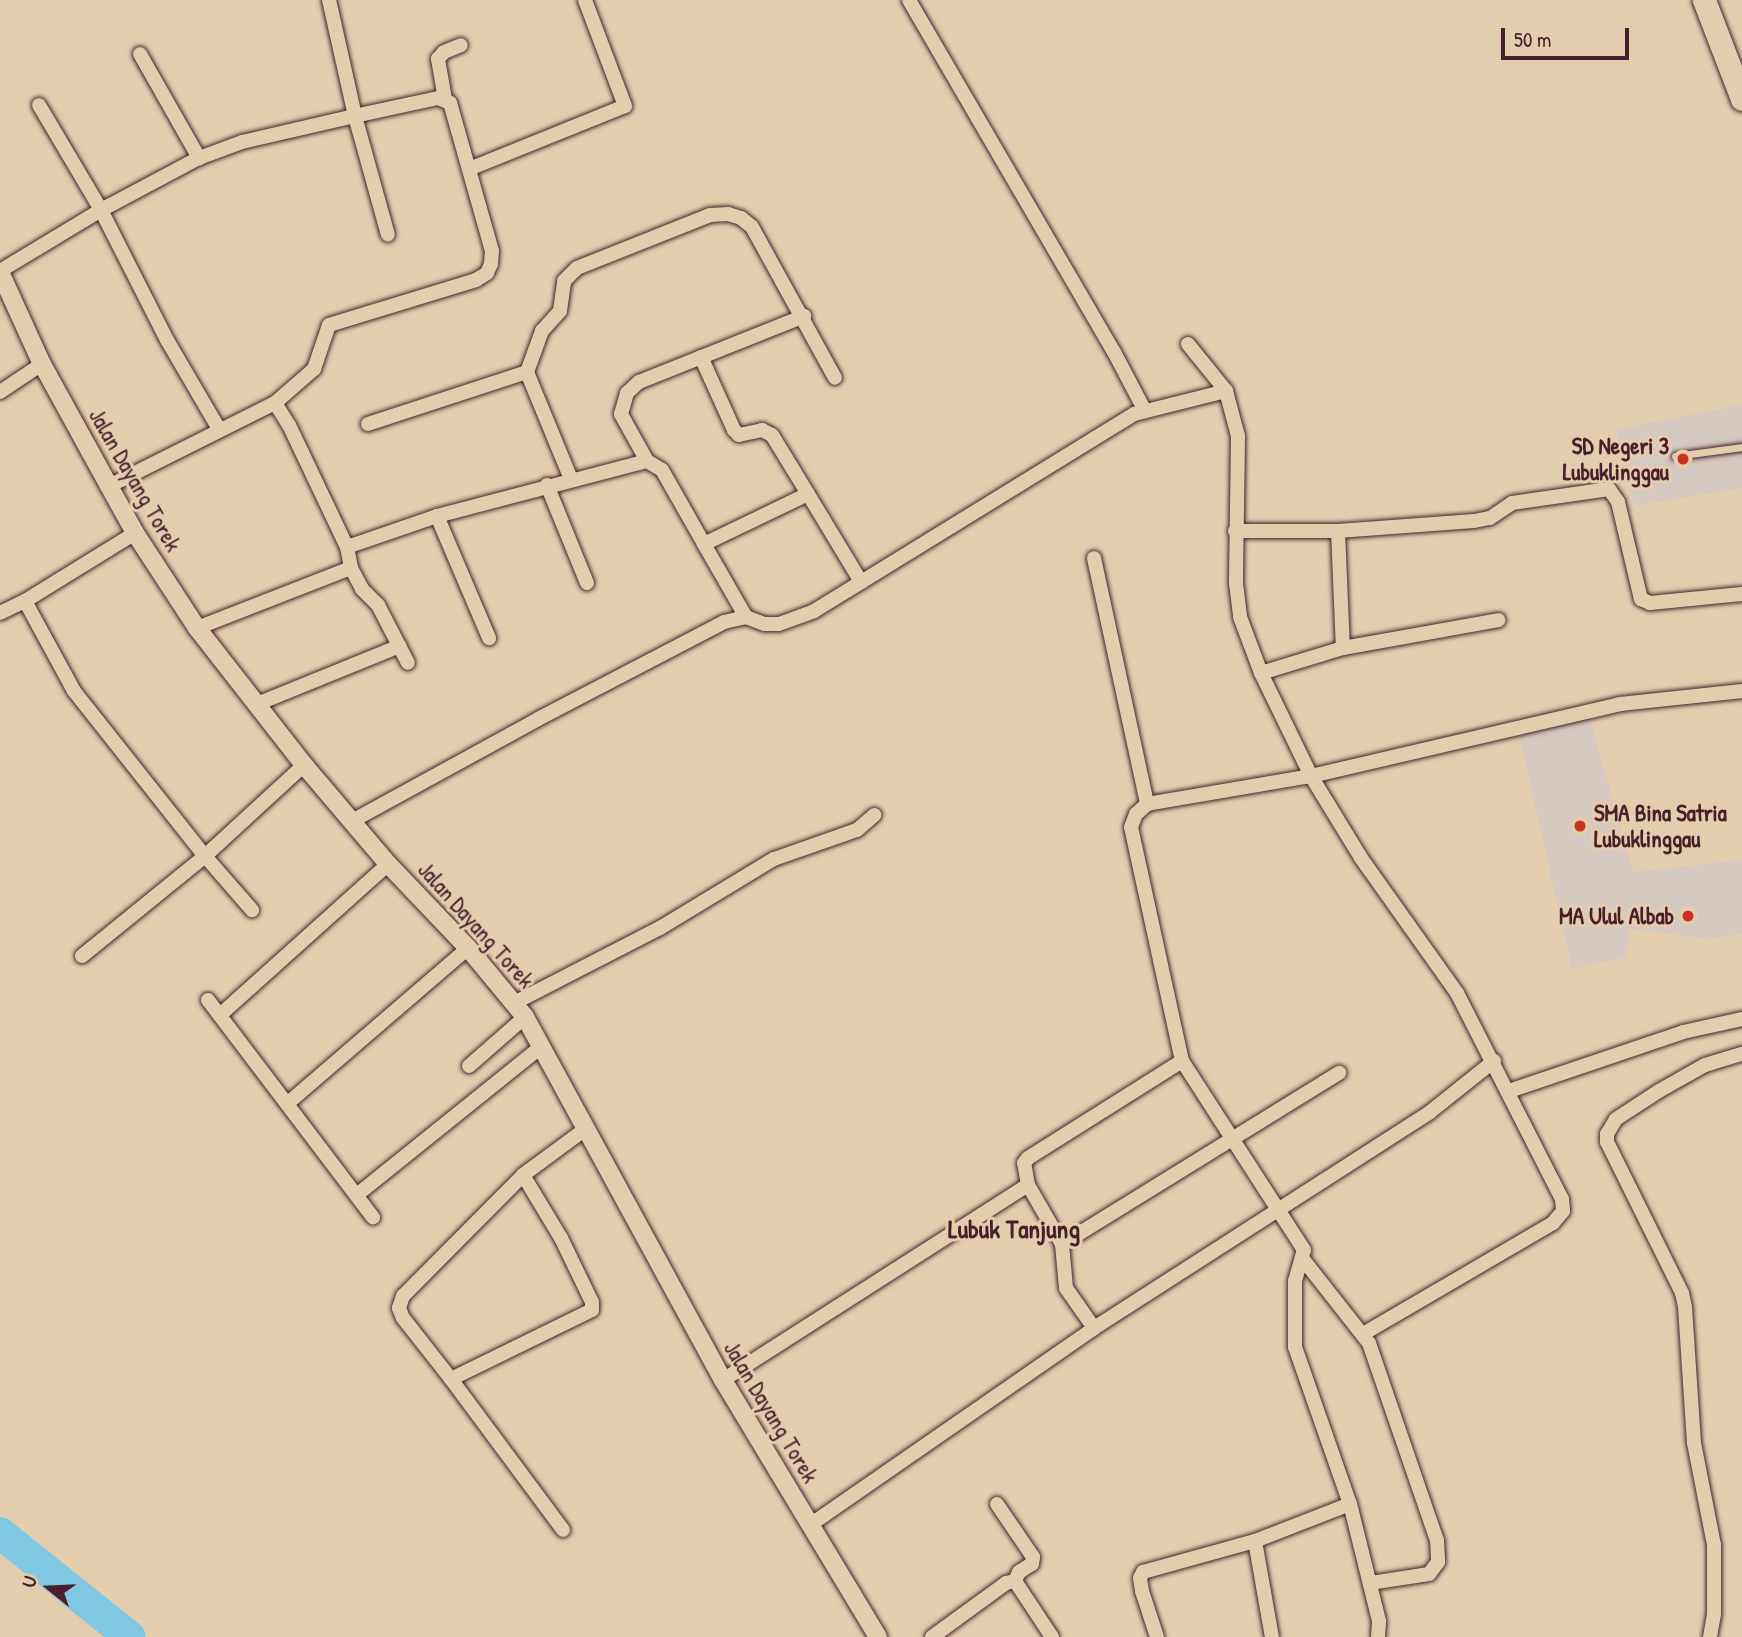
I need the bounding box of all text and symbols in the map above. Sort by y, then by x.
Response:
scale bar [1504,14,1632,58]
text: 50 m [1514,25,1551,54]
street label: Jalan Dayang Torek [83,404,187,556]
place label: SD Negeri 3 Lubuklinggau [1563,432,1669,486]
marker: SD Negeri 3 Lubuklinggau [1675,451,1691,467]
place label: SMA Bina Satria Lubuklinggau [1594,799,1727,853]
marker: SMA Bina Satria Lubuklinggau [1572,818,1588,834]
street label: Jalan Dayang Torek [412,856,540,994]
place label: MA Ulul Albab [1559,902,1674,930]
marker: MA Ulul Albab [1680,908,1696,924]
district label: Lubuk Tanjung [948,1213,1080,1245]
street label: Jalan Dayang Torek [718,1336,824,1488]
north arrow [14,1553,84,1623]
text: U [15,1573,43,1591]

